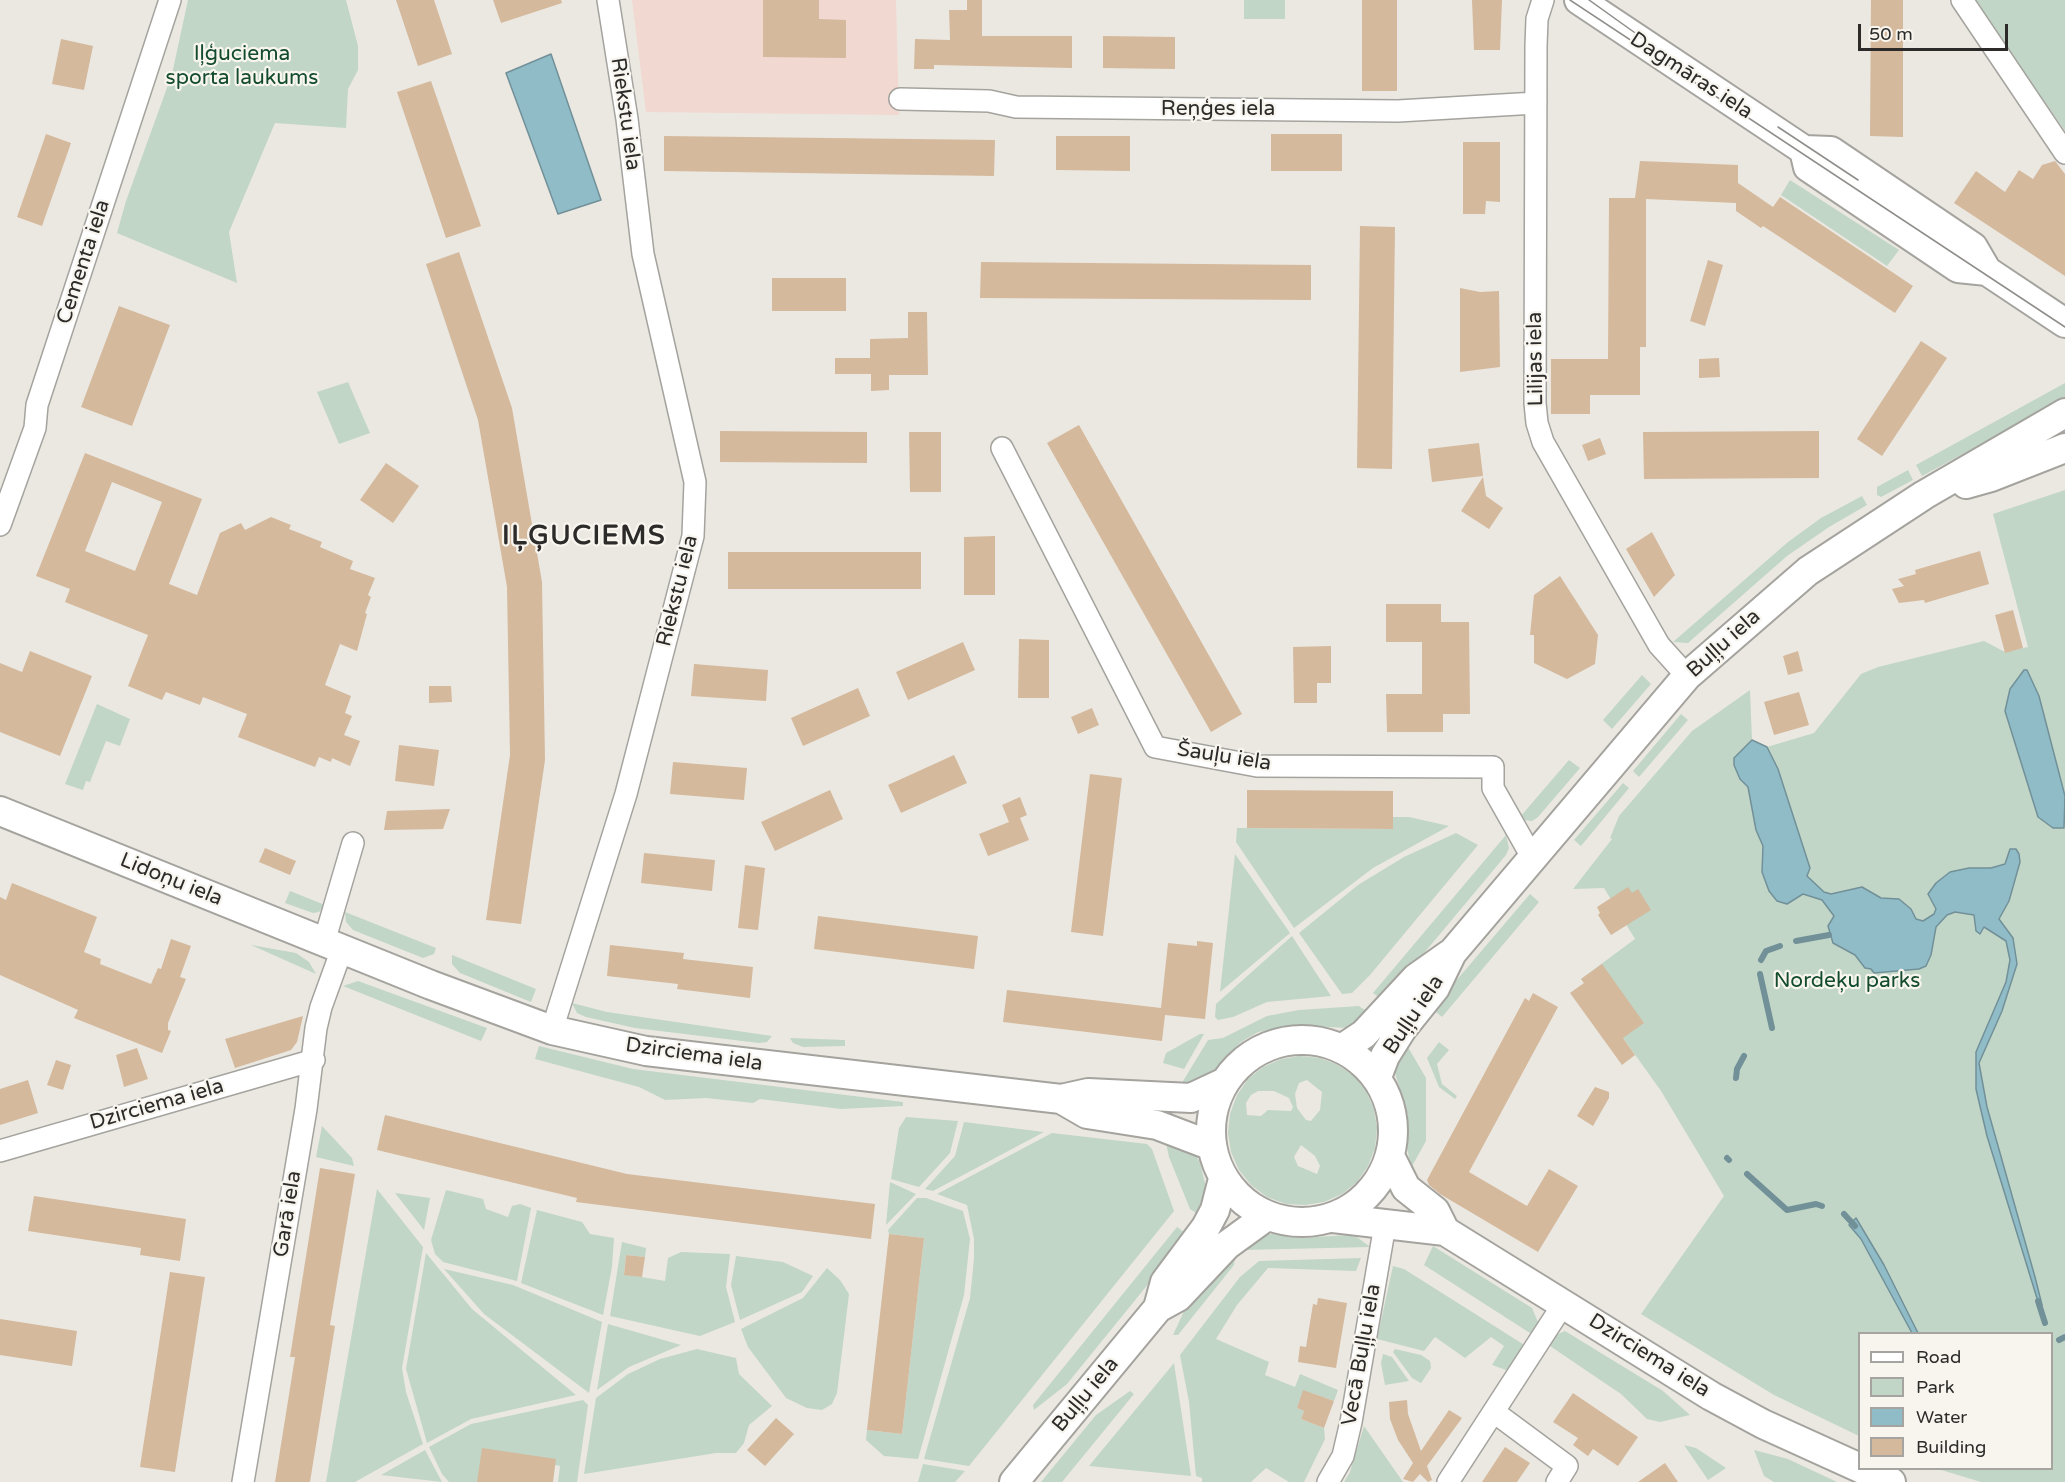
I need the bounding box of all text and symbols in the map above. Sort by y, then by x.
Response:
scale bar [1861,12,2011,50]
text: 50 m [1869,23,1913,45]
street label: Dagmāras iela [1625,27,1757,125]
park label: Iļģuciema sporta laukums [166,41,318,91]
street label: Riekstu iela [605,56,645,172]
street label: Reņģes iela [1161,96,1275,122]
street label: Cementa iela [52,197,116,327]
street label: Lilijas iela [1523,311,1549,407]
district label: IĻĢUCIEMS [502,521,666,553]
street label: Riekstu iela [652,533,704,649]
street label: Buļļu iela [1682,605,1766,683]
street label: Šauļu iela [1175,737,1273,777]
street label: Lidoņu iela [116,848,226,912]
park label: Nordeķu parks [1774,968,1920,994]
street label: Buļļu iela [1378,971,1450,1059]
street label: Dzirciema iela [624,1033,764,1077]
street label: Dzirciema iela [87,1074,227,1136]
street label: Garā iela [269,1169,307,1259]
street label: Vecā Buļļu iela [1337,1282,1387,1428]
street label: Dzirciema iela [1584,1309,1714,1403]
legend [1858,1332,2053,1470]
text: Road [1916,1346,1961,1368]
street label: Buļļu iela [1047,1352,1125,1438]
text: Park [1916,1376,1954,1398]
text: Water [1916,1406,1967,1428]
text: Building [1916,1436,1986,1458]

